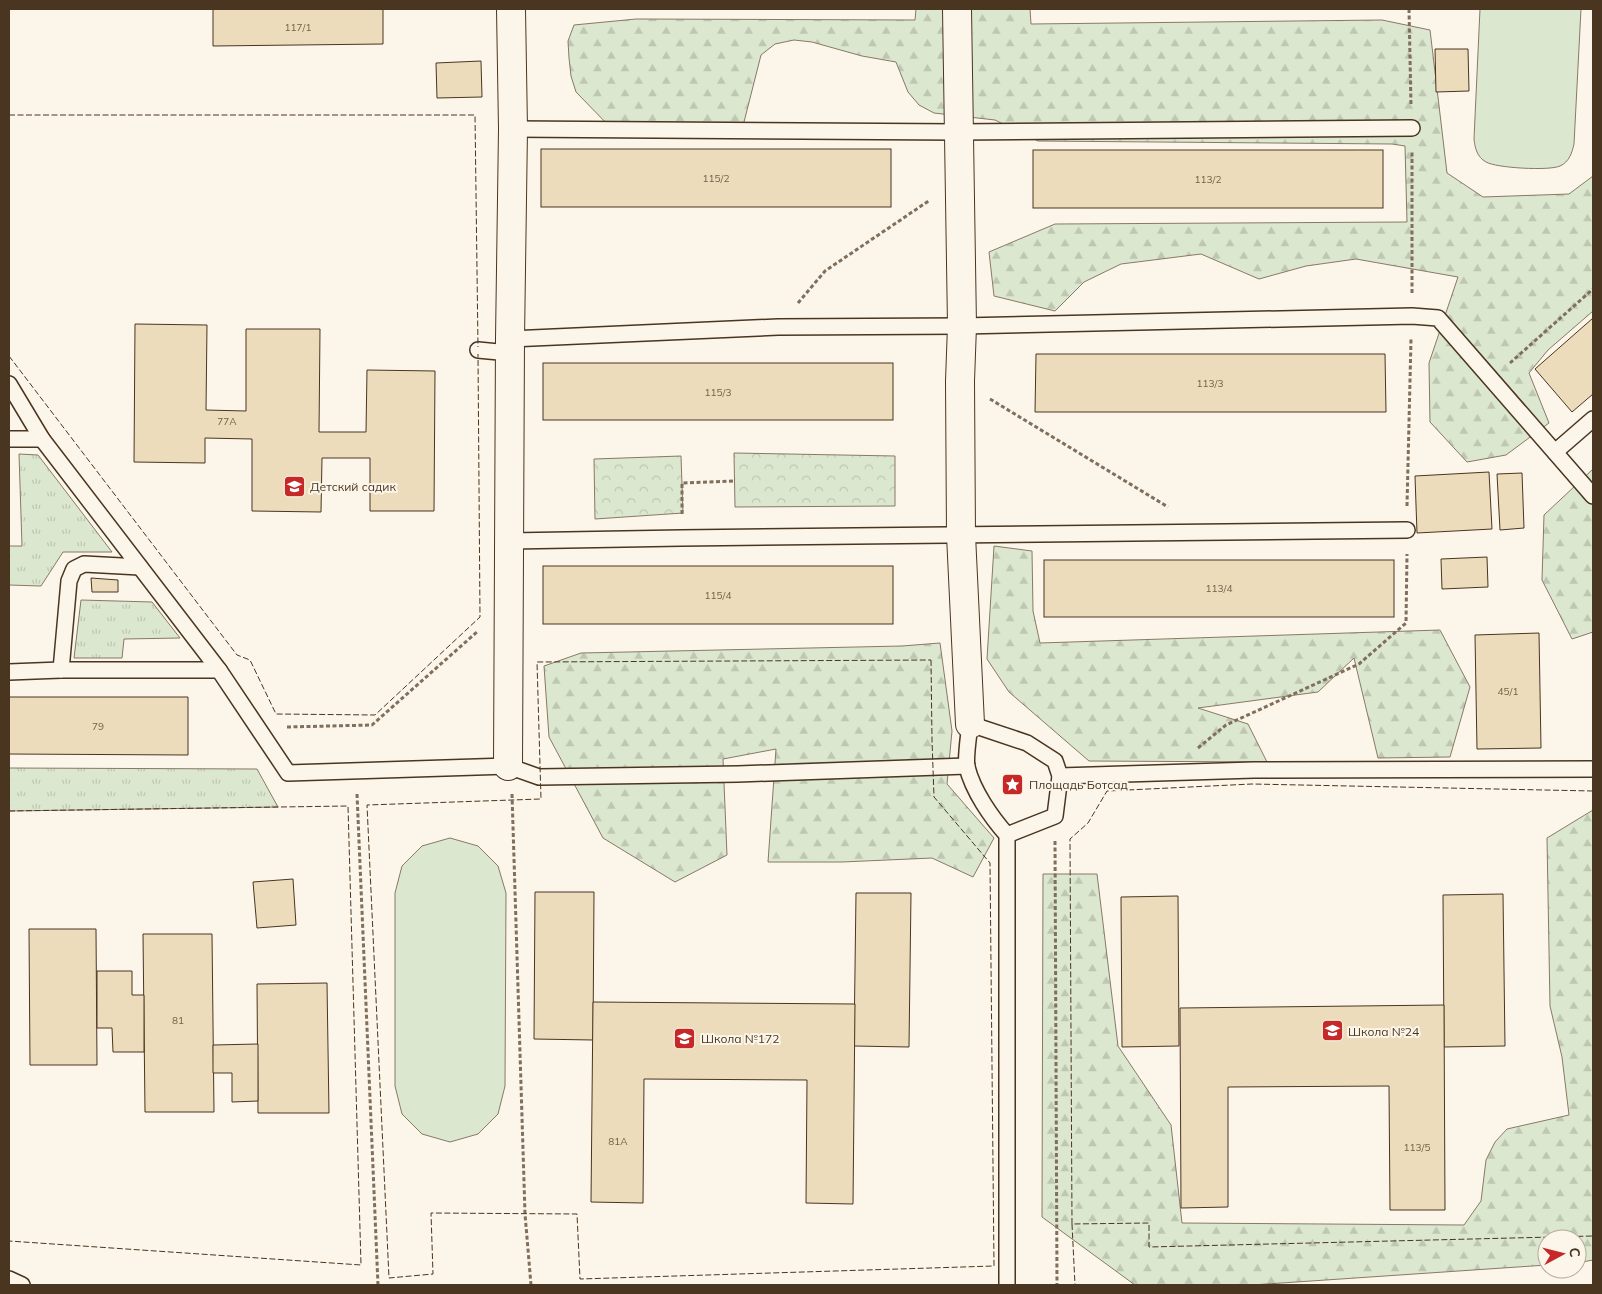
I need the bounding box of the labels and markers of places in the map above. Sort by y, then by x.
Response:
school or university icon: Детский садик [282,474,306,498]
place label: Детский садик [310,479,396,494]
place icon: Площадь Ботсад [1001,772,1025,796]
place label: Площадь Ботсад [1029,777,1128,792]
school or university icon: Школа №24 [1320,1019,1344,1043]
place label: Школа №24 [1348,1024,1419,1039]
school or university icon: Школа №172 [673,1026,697,1050]
place label: Школа №172 [701,1031,779,1046]

